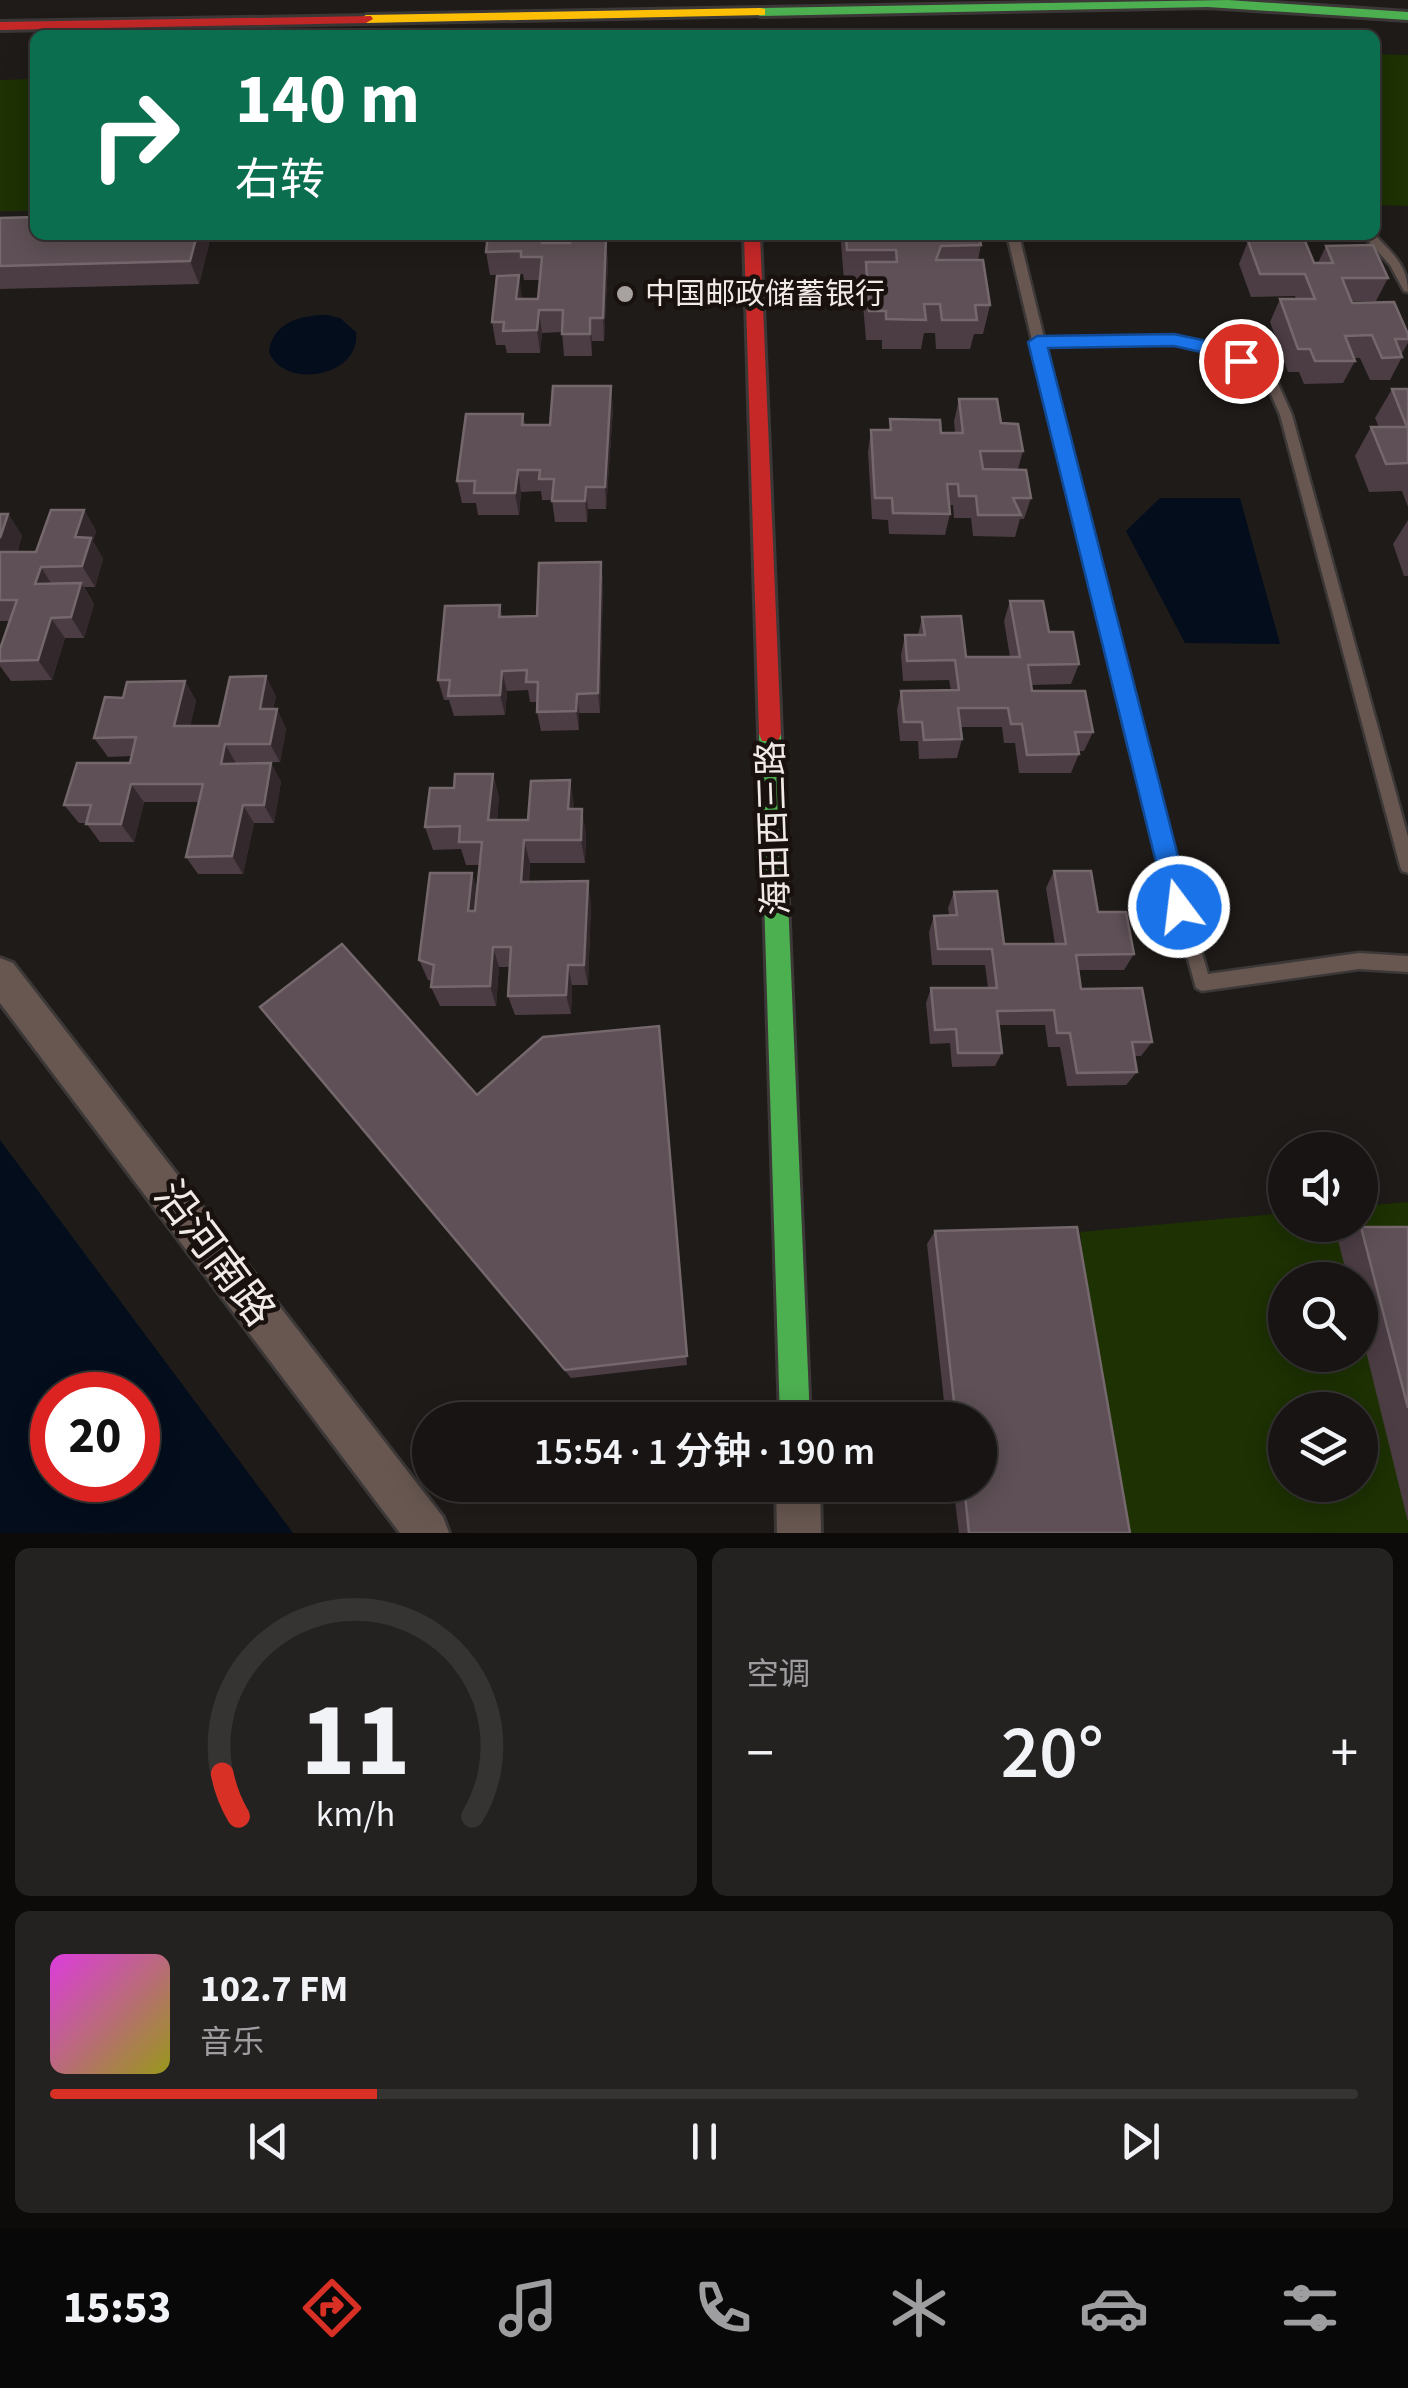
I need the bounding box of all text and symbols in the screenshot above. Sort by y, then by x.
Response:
text: 140 m [235,50,420,150]
icon: right [70,70,200,200]
text: 右转 [235,149,325,213]
place label: 中国邮政储蓄银行 [645,273,885,316]
marker: 中国邮政储蓄银行 [614,283,636,305]
pin [1199,319,1284,404]
icon: arrive [1214,334,1269,389]
street label: 海田西三路 [746,740,802,916]
position arrow [1127,855,1231,959]
map controls [1268,1132,1378,1502]
button: sound [1268,1132,1378,1242]
street label: 沿河南路 [139,1169,289,1339]
button: search [1268,1262,1378,1372]
speed limit sign: 20 [30,1372,160,1502]
button: layers [1268,1392,1378,1502]
text: 15:54 · 1 分钟 · 190 m [534,1425,875,1479]
text: 空调 [747,1652,811,1698]
text: 11 [301,1668,411,1816]
text: 20° [1001,1700,1104,1807]
text: − [747,1715,774,1793]
text: + [1331,1715,1358,1793]
text: km/h [316,1789,395,1840]
text: 102.7 FM [200,1962,348,2016]
text: 音乐 [200,2020,264,2066]
icon: previous [241,2114,296,2169]
icon: pause [677,2114,732,2169]
icon: next [1113,2114,1168,2169]
icon: directions [297,2273,367,2343]
icon: music [493,2273,563,2343]
icon: phone [688,2273,758,2343]
icon: climate [884,2273,954,2343]
icon: car [1079,2273,1149,2343]
icon: filters [1275,2273,1345,2343]
text: 15:53 [63,2276,171,2340]

